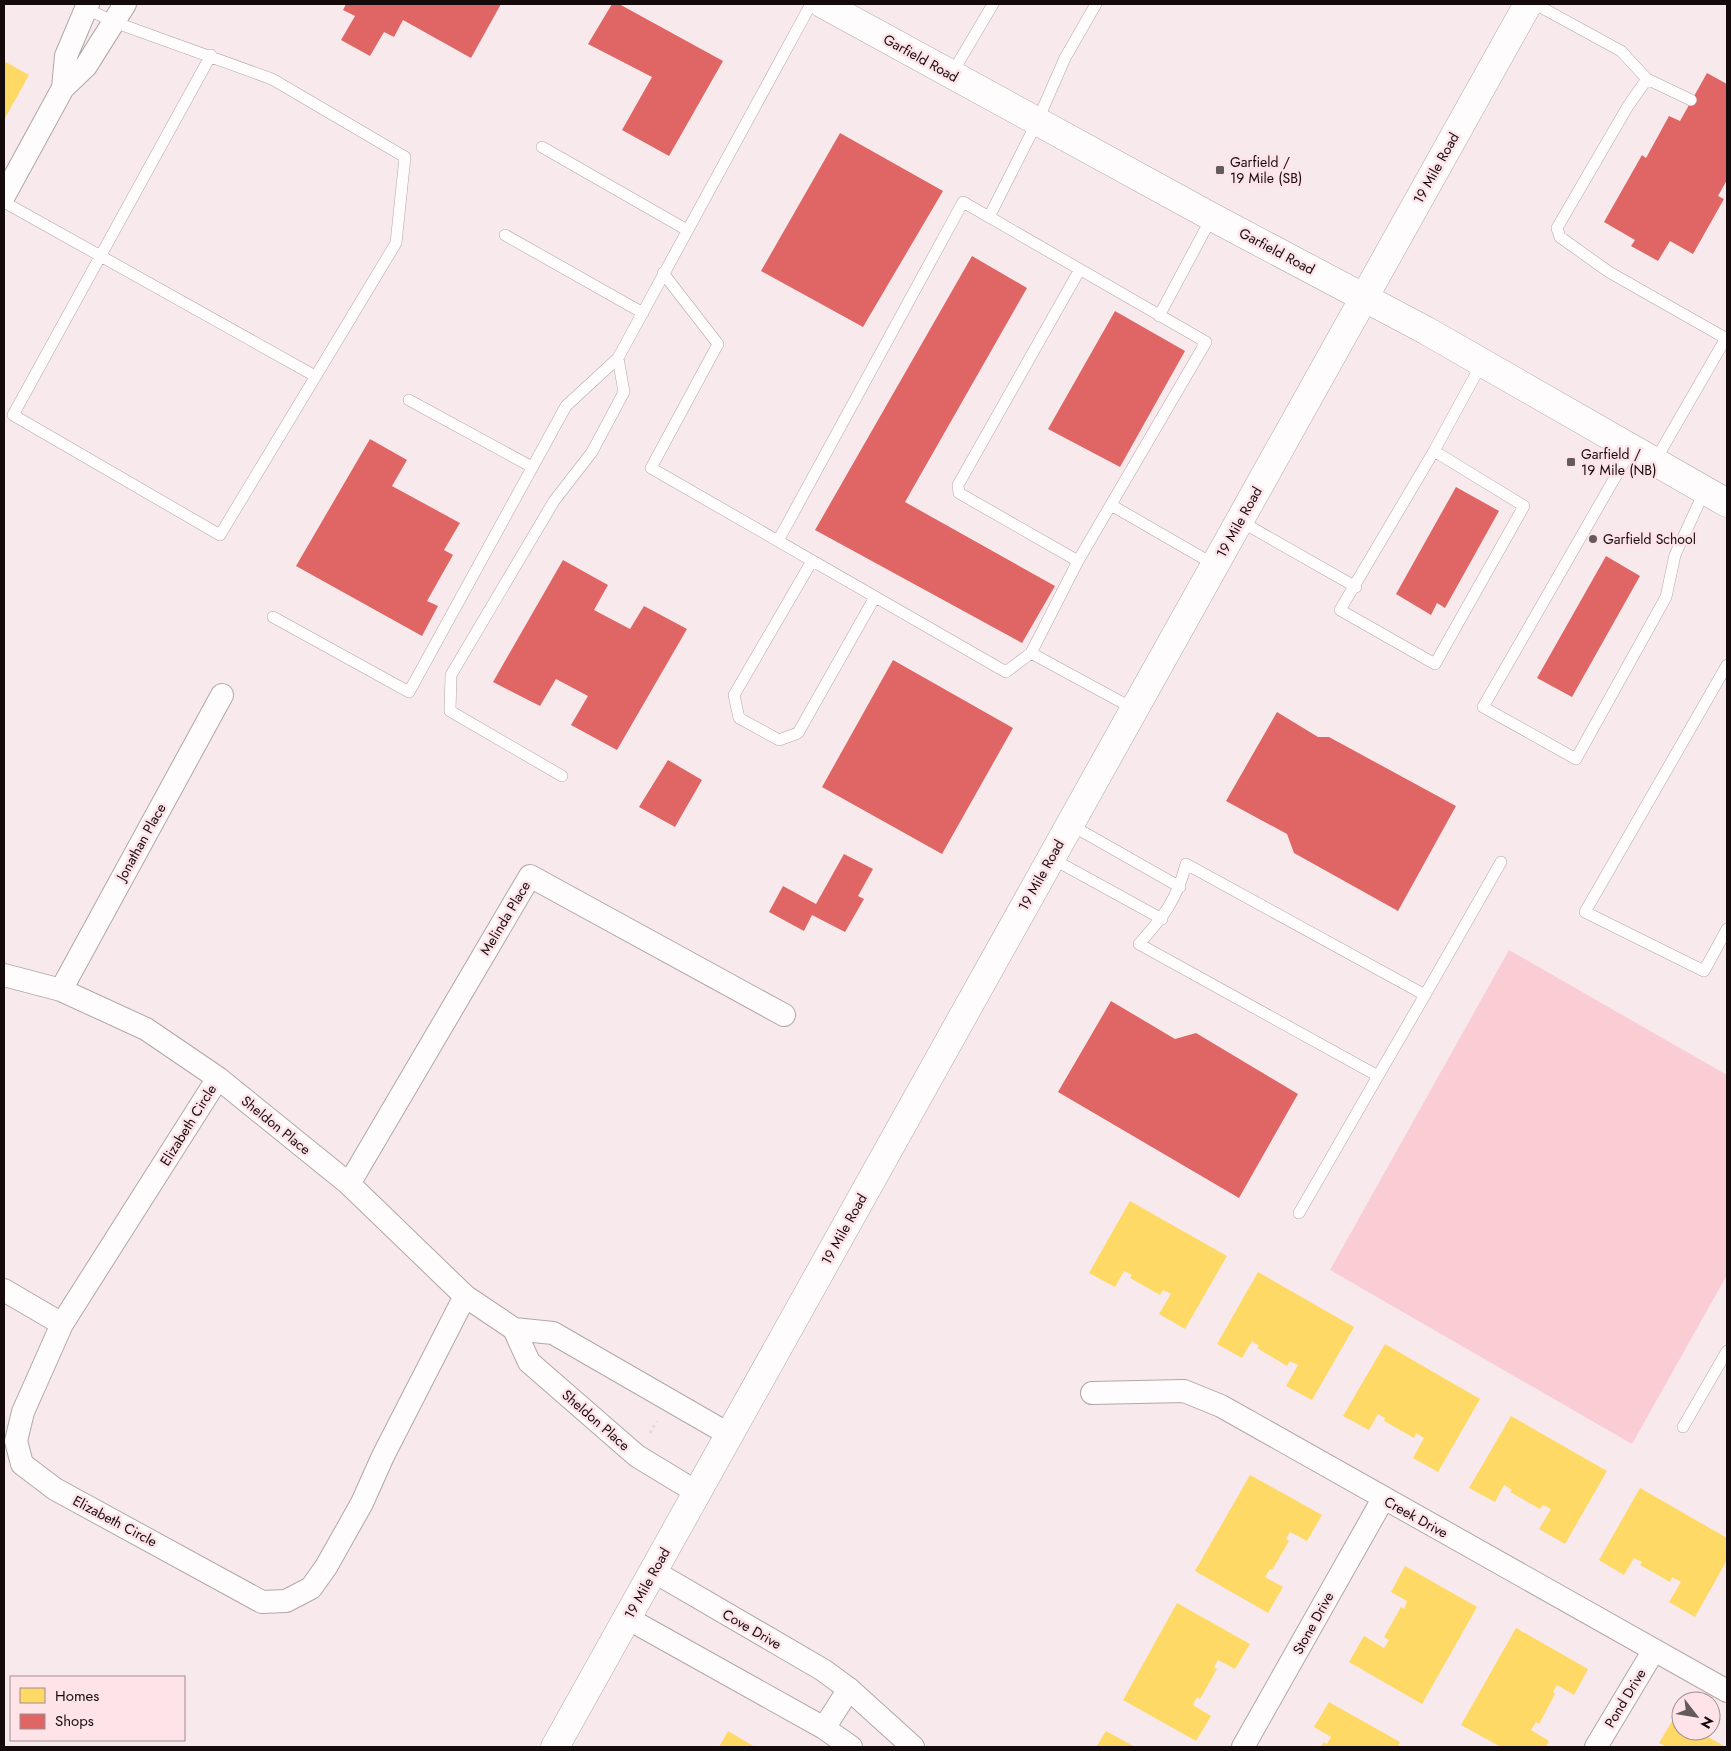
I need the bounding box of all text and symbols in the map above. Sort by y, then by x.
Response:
street label: Garfield Road [880,29,962,87]
street label: 19 Mile Road [1408,129,1464,207]
place label: Garfield / 19 Mile (SB) [1230,152,1302,188]
marker: Garfield / 19 Mile (SB) [1214,164,1226,176]
street label: Garfield Road [1236,223,1318,279]
place label: Garfield / 19 Mile (NB) [1581,444,1657,480]
marker: Garfield / 19 Mile (NB) [1565,456,1577,468]
street label: 19 Mile Road [1211,483,1267,561]
place label: Garfield School [1603,529,1696,549]
marker: Garfield School [1587,533,1599,545]
street label: Jonathan Place [111,800,171,886]
street label: 19 Mile Road [1013,836,1069,914]
street label: Melinda Place [475,877,535,959]
street label: Elizabeth Circle [155,1080,221,1170]
street label: Sheldon Place [237,1091,315,1159]
street label: 19 Mile Road [816,1190,872,1268]
street label: Sheldon Place [558,1385,634,1455]
street label: Elizabeth Circle [69,1490,161,1552]
street label: Creek Drive [1380,1491,1452,1543]
street label: 19 Mile Road [619,1544,675,1622]
street label: Stone Drive [1288,1588,1338,1658]
street label: Cove Drive [719,1604,785,1654]
street label: Pond Drive [1600,1665,1650,1731]
legend [10,1676,185,1741]
text: Homes [55,1685,99,1707]
north arrow [1671,1691,1721,1741]
text: Shops [55,1710,94,1732]
text: N [1696,1713,1719,1733]

